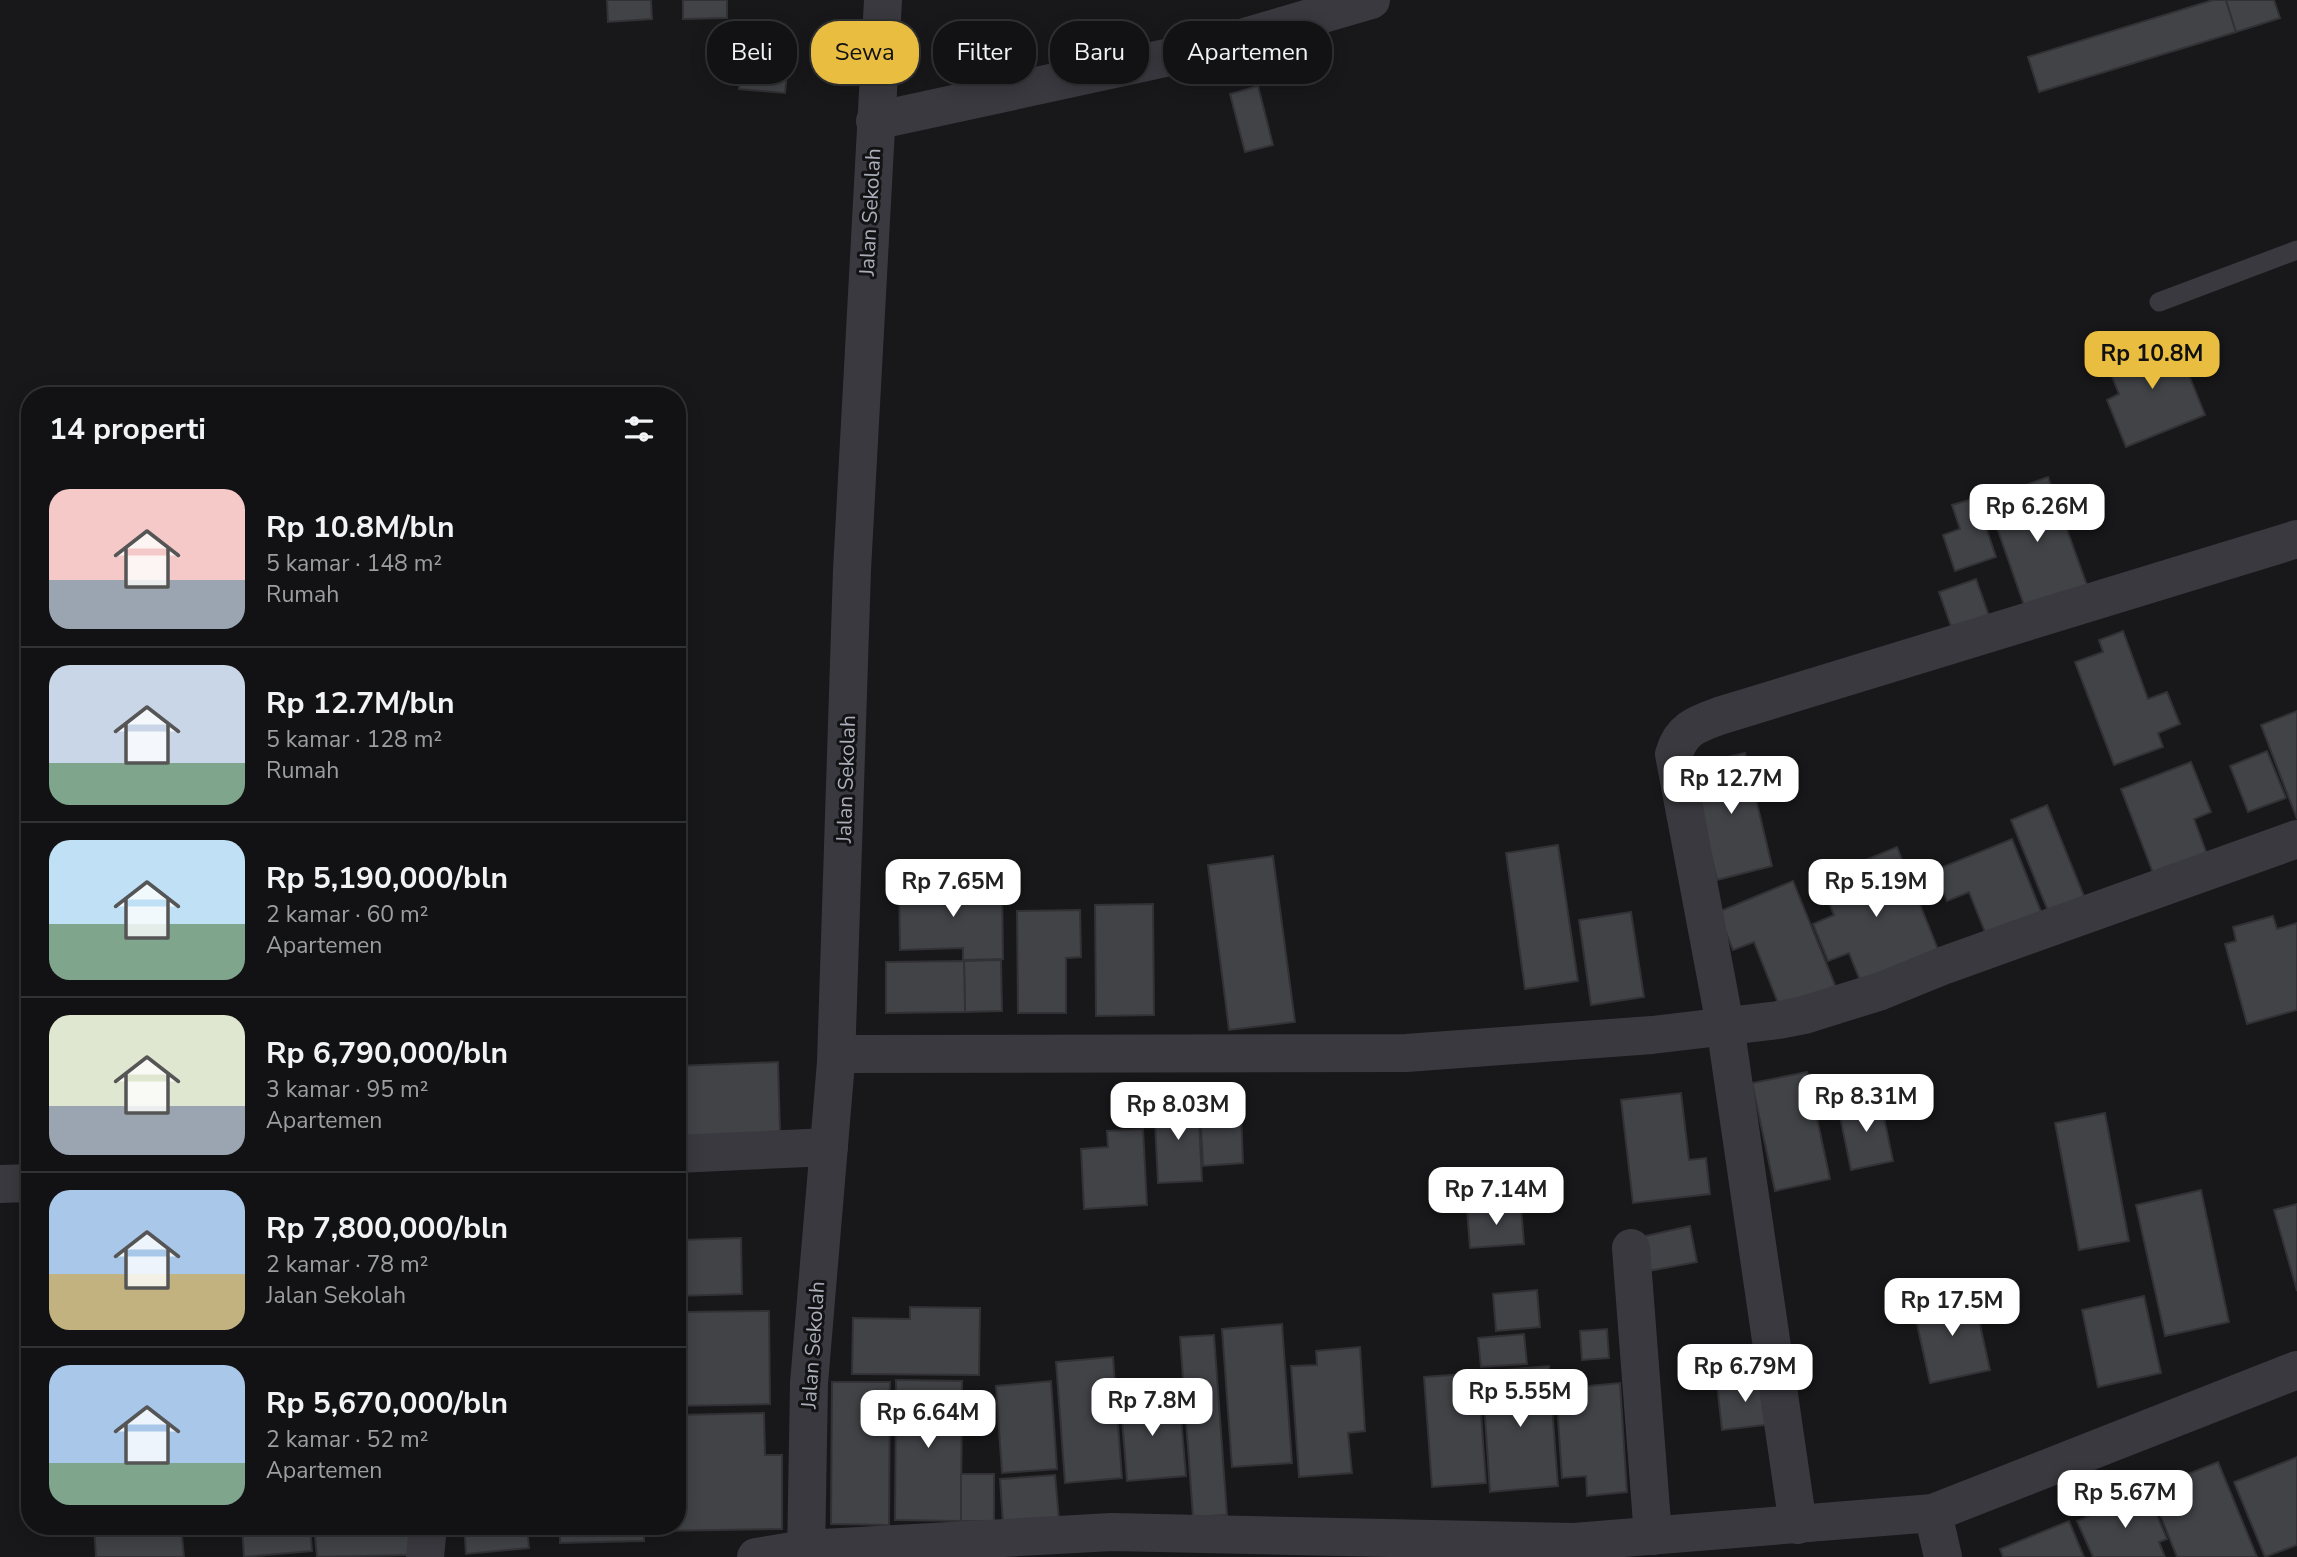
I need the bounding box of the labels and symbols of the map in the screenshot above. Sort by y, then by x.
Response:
street label: Jalan Sekolah [853,147,887,278]
pin: Rp 10.8M [2080,332,2224,391]
pin: Rp 6.26M [1965,484,2109,544]
street label: Jalan Sekolah [830,715,862,844]
pin: Rp 12.7M [1659,756,1803,816]
pin: Rp 7.65M [881,860,1025,919]
pin: Rp 5.19M [1804,860,1948,919]
pin: Rp 8.31M [1794,1074,1938,1134]
pin: Rp 8.03M [1106,1082,1250,1142]
pin: Rp 7.14M [1424,1168,1568,1227]
pin: Rp 17.5M [1880,1278,2024,1338]
street label: Jalan Sekolah [795,1280,831,1411]
pin: Rp 6.79M [1673,1344,1817,1404]
pin: Rp 5.55M [1448,1370,1592,1429]
pin: Rp 7.8M [1087,1378,1217,1438]
pin: Rp 6.64M [856,1390,1000,1450]
pin: Rp 5.67M [2053,1470,2197,1530]

